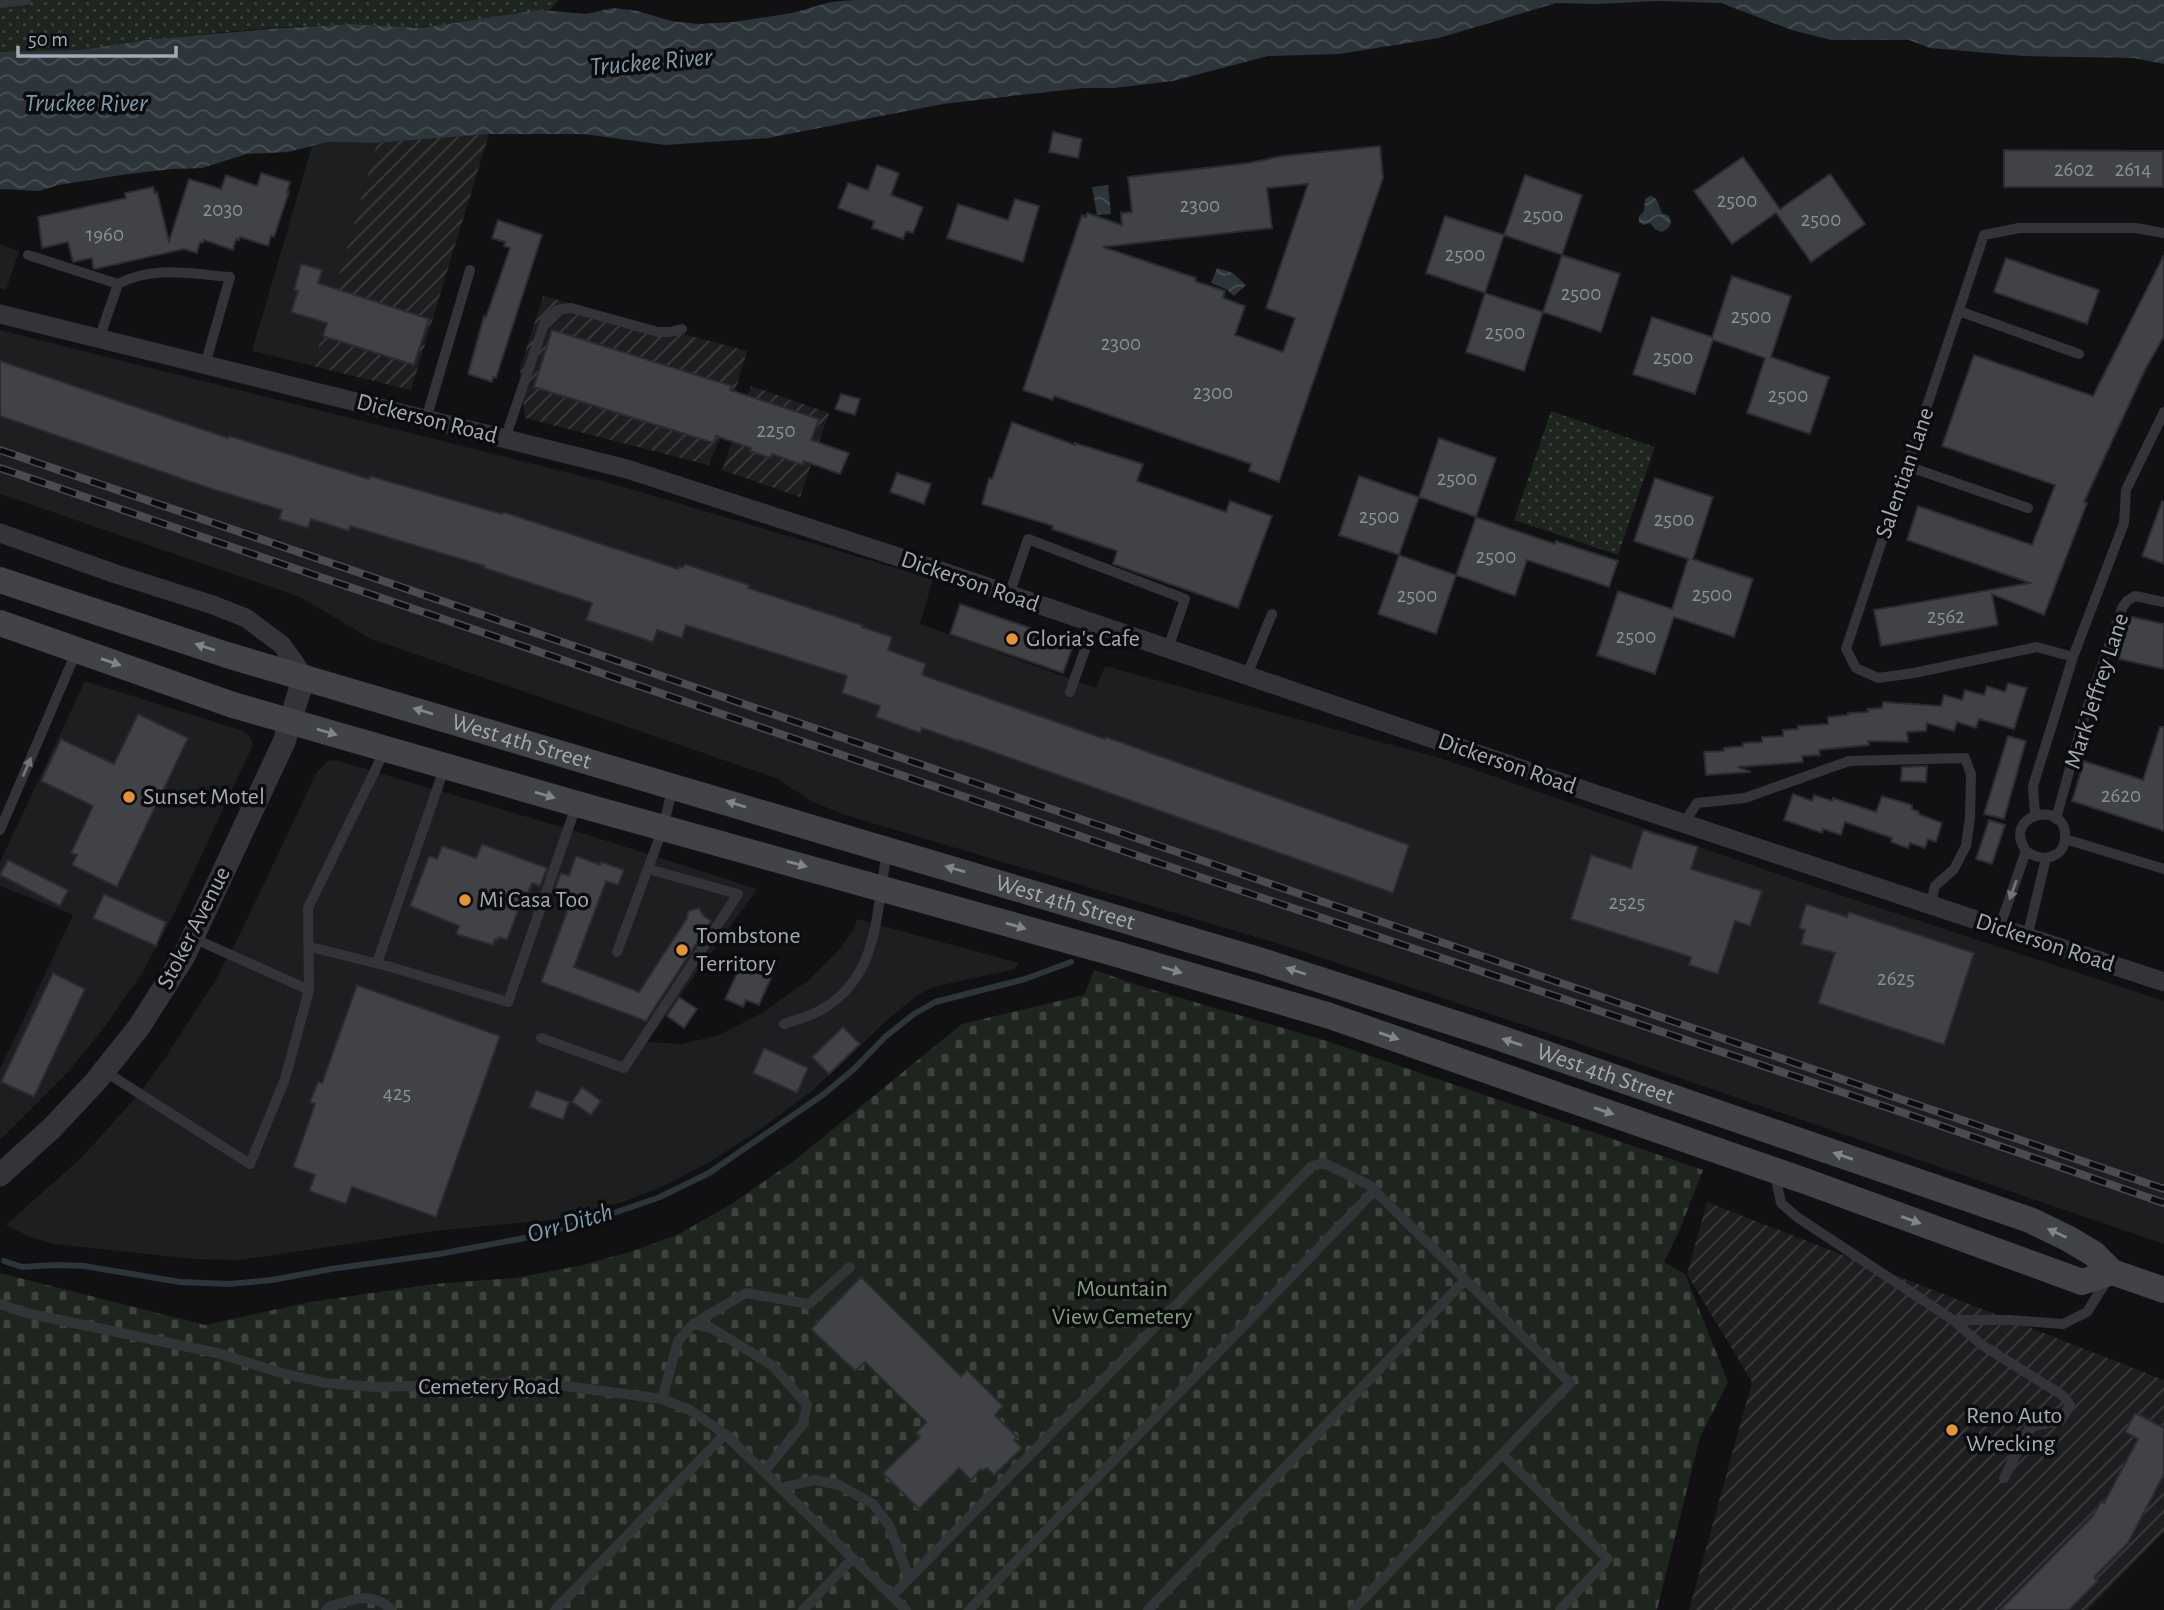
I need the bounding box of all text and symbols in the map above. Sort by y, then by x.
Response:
scale bar [18,14,175,58]
text: 50 m [28,29,68,50]
water label: Truckee River [589,44,715,80]
water label: Truckee River [24,90,149,116]
house number: 2602 [2054,159,2094,180]
house number: 2614 [2115,159,2151,180]
house number: 2500 [1717,190,1757,211]
house number: 2300 [1180,195,1220,216]
house number: 2030 [203,199,243,220]
house number: 2500 [1523,205,1563,226]
house number: 2500 [1801,209,1841,230]
house number: 1960 [86,224,124,245]
house number: 2500 [1445,244,1485,265]
house number: 2500 [1561,283,1601,304]
house number: 2500 [1731,306,1771,327]
house number: 2500 [1485,322,1525,343]
house number: 2300 [1101,333,1141,354]
house number: 2500 [1653,347,1693,368]
house number: 2300 [1193,382,1233,403]
house number: 2500 [1768,385,1808,406]
street label: Dickerson Road [354,390,500,448]
street label: Salentian Lane [1871,405,1939,541]
house number: 2250 [757,420,795,441]
house number: 2500 [1437,468,1477,489]
house number: 2500 [1359,506,1399,527]
house number: 2500 [1654,509,1694,530]
house number: 2500 [1476,546,1516,567]
street label: Dickerson Road [898,547,1042,617]
house number: 2500 [1692,584,1732,605]
house number: 2500 [1397,585,1437,606]
house number: 2562 [1927,606,1965,627]
street label: Mark Jeffrey Lane [2061,610,2133,772]
house number: 2500 [1616,626,1656,647]
place label: Gloria's Cafe [1026,627,1140,651]
marker: Gloria's Cafe [1004,631,1020,647]
one-way arrow [194,642,215,652]
one-way arrow [100,657,121,668]
one-way arrow [412,706,433,716]
street label: West 4th Street [449,710,594,774]
one-way arrow [317,727,338,737]
street label: Dickerson Road [1435,729,1579,799]
one-way arrow [22,757,33,778]
place label: Sunset Motel [143,785,265,809]
house number: 2620 [2101,785,2141,806]
marker: Sunset Motel [121,789,137,805]
one-way arrow [535,790,557,801]
one-way arrow [726,799,747,809]
one-way arrow [787,860,808,870]
street label: Stoker Avenue [153,863,235,993]
one-way arrow [944,863,965,873]
street label: West 4th Street [993,871,1138,935]
one-way arrow [2007,879,2018,900]
place label: Mi Casa Too [479,888,589,912]
marker: Mi Casa Too [457,892,473,908]
house number: 2525 [1609,892,1645,913]
street label: Dickerson Road [1973,909,2117,977]
one-way arrow [1006,921,1027,931]
place label: Tombstone Territory [696,924,800,976]
marker: Tombstone Territory [674,942,690,958]
one-way arrow [1161,965,1182,975]
one-way arrow [1285,966,1306,976]
house number: 2625 [1877,968,1915,989]
one-way arrow [1379,1031,1400,1042]
one-way arrow [1501,1036,1522,1047]
street label: West 4th Street [1533,1040,1678,1109]
house number: 425 [383,1083,411,1104]
one-way arrow [1594,1106,1615,1117]
one-way arrow [1832,1150,1853,1161]
water label: Orr Ditch [524,1198,616,1248]
one-way arrow [1900,1215,1921,1226]
one-way arrow [2047,1227,2067,1238]
park label: Mountain View Cemetery [1052,1277,1192,1329]
street label: Cemetery Road [418,1375,560,1399]
place label: Reno Auto Wrecking [1966,1404,2062,1456]
marker: Reno Auto Wrecking [1944,1422,1960,1438]

